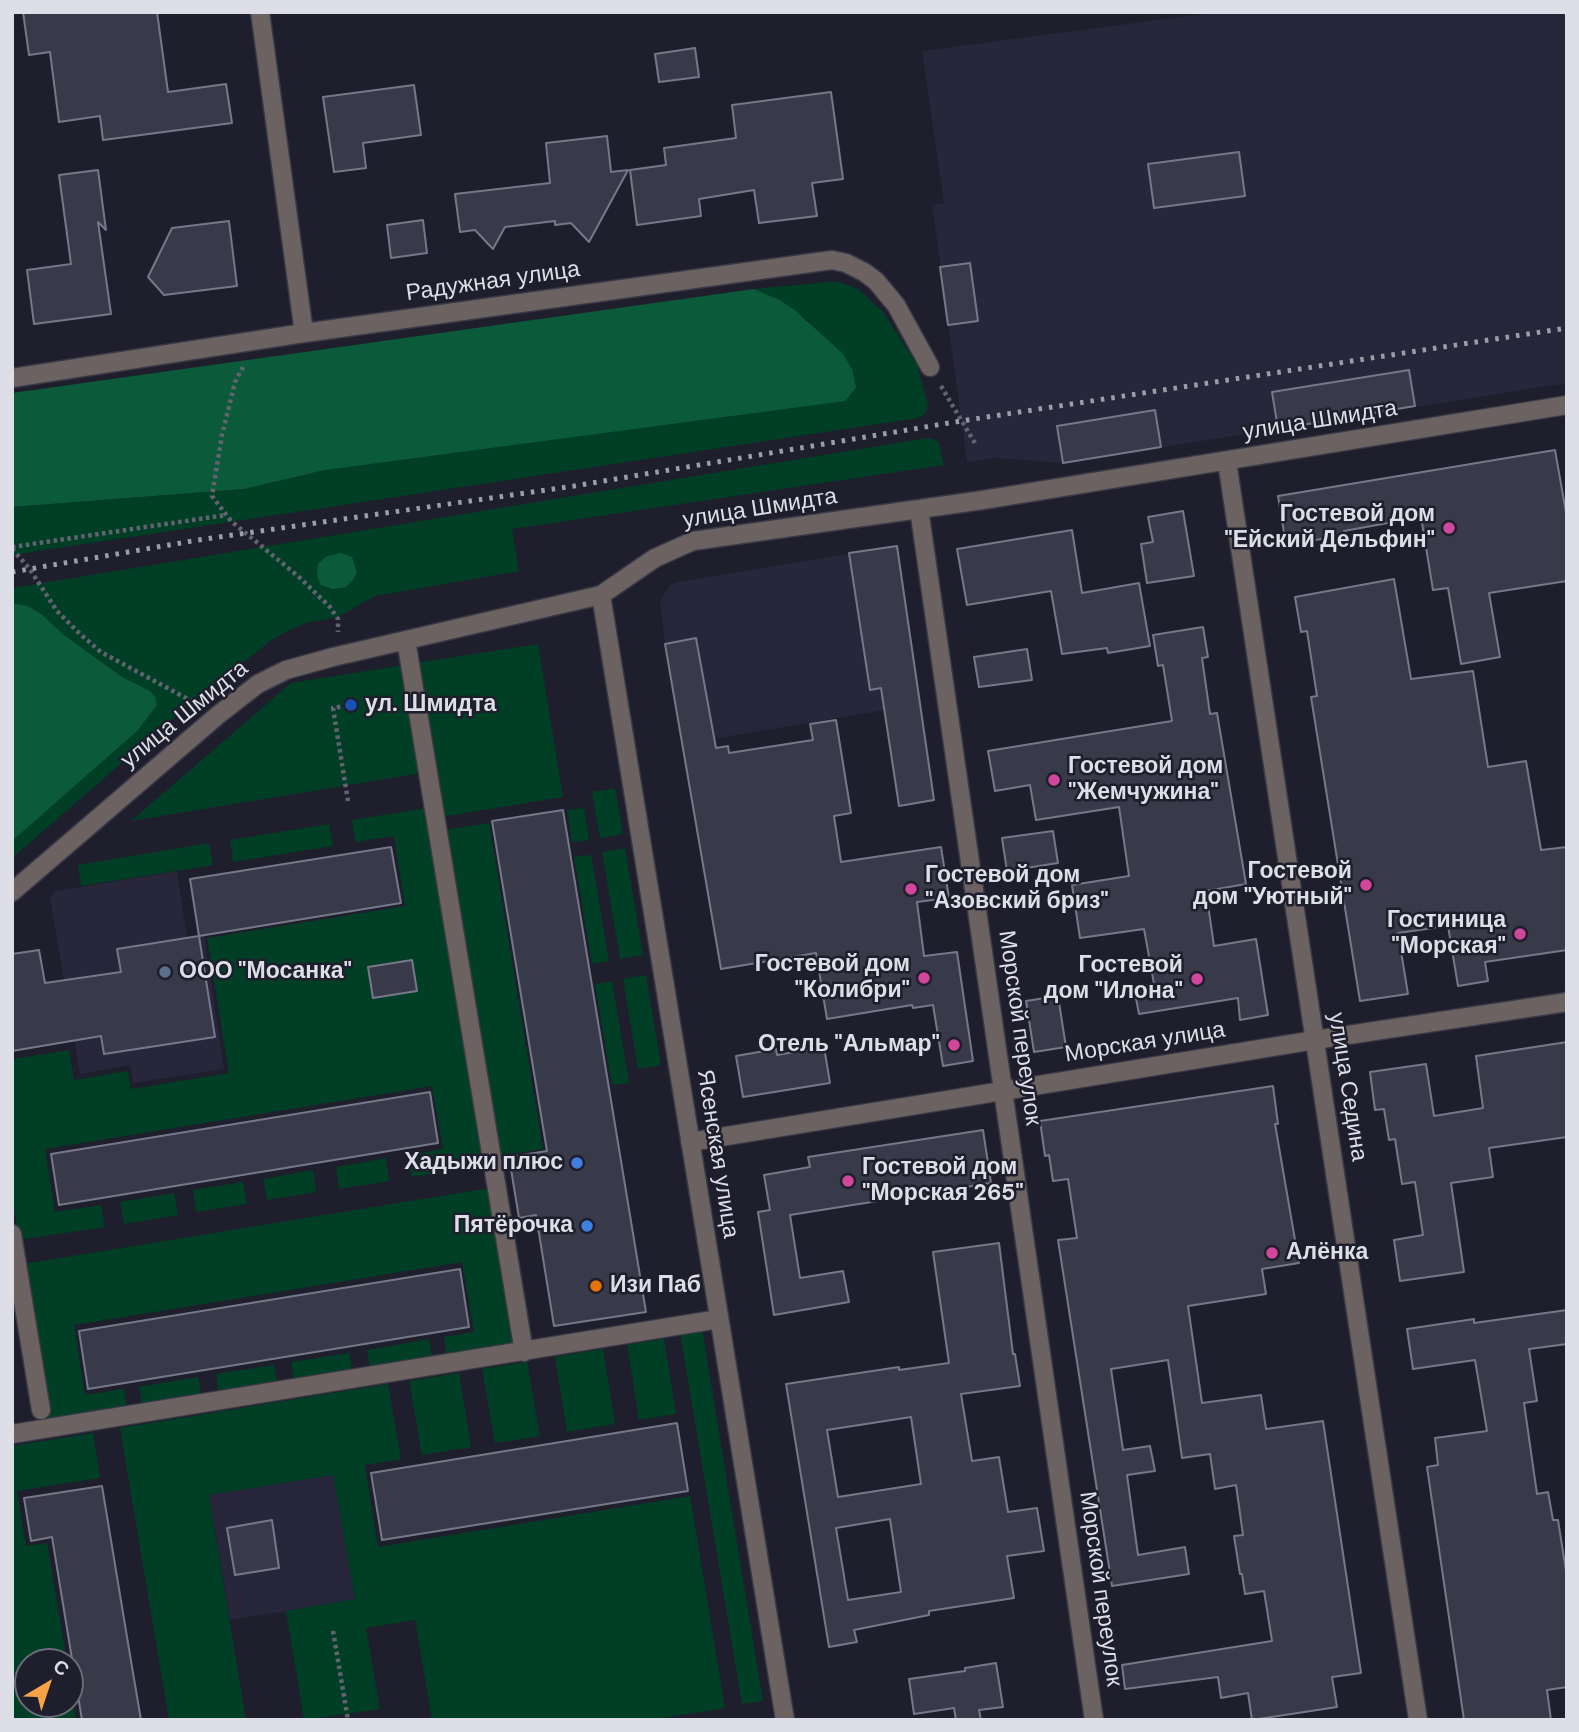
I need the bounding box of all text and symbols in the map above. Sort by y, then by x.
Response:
street label: Радужная улица [404,256,582,308]
street label: улица Шмидта [1241,395,1399,447]
street label: улица Шмидта [681,483,839,535]
place label: Гостевой дом "Ейский Дельфин" [1224,501,1435,555]
marker: Гостевой дом "Ейский Дельфин" [1441,520,1457,536]
street label: улица Шмидта [116,655,254,775]
place label: ул. Шмидта [365,691,496,719]
marker: ул. Шмидта [343,697,359,713]
place label: Гостевой дом "Жемчужина" [1068,753,1223,807]
marker: Гостевой дом "Жемчужина" [1046,772,1062,788]
place label: Гостевой дом "Уютный" [1193,858,1352,912]
place label: Гостевой дом "Азовский бриз" [925,862,1109,916]
marker: Гостевой дом "Уютный" [1358,877,1374,893]
marker: Гостевой дом "Азовский бриз" [903,881,919,897]
place label: Гостиница "Морская" [1387,907,1506,961]
marker: Гостиница "Морская" [1512,926,1528,942]
street label: Морской переулок [992,929,1046,1127]
place label: Гостевой дом "Колибри" [755,951,910,1005]
place label: Гостевой дом "Илона" [1044,952,1183,1006]
place label: ООО "Мосанка" [179,958,352,986]
marker: ООО "Мосанка" [157,964,173,980]
marker: Гостевой дом "Колибри" [916,970,932,986]
marker: Гостевой дом "Илона" [1189,971,1205,987]
street label: улица Седина [1322,1011,1372,1163]
street label: Морская улица [1063,1017,1227,1069]
place label: Отель "Альмар" [758,1031,940,1059]
marker: Отель "Альмар" [946,1037,962,1053]
street label: Ясенская улица [690,1068,744,1240]
place label: Хадыжи плюс [404,1149,563,1177]
place label: Гостевой дом "Морская 265" [862,1154,1024,1208]
marker: Хадыжи плюс [569,1155,585,1171]
marker: Гостевой дом "Морская 265" [840,1173,856,1189]
place label: Пятёрочка [454,1212,573,1240]
marker: Пятёрочка [579,1218,595,1234]
place label: Алёнка [1286,1239,1368,1267]
marker: Алёнка [1264,1245,1280,1261]
place label: Изи Паб [610,1272,701,1300]
marker: Изи Паб [588,1278,604,1294]
street label: Морской переулок [1073,1490,1127,1688]
north arrow [14,1648,84,1718]
text: С [48,1654,74,1682]

